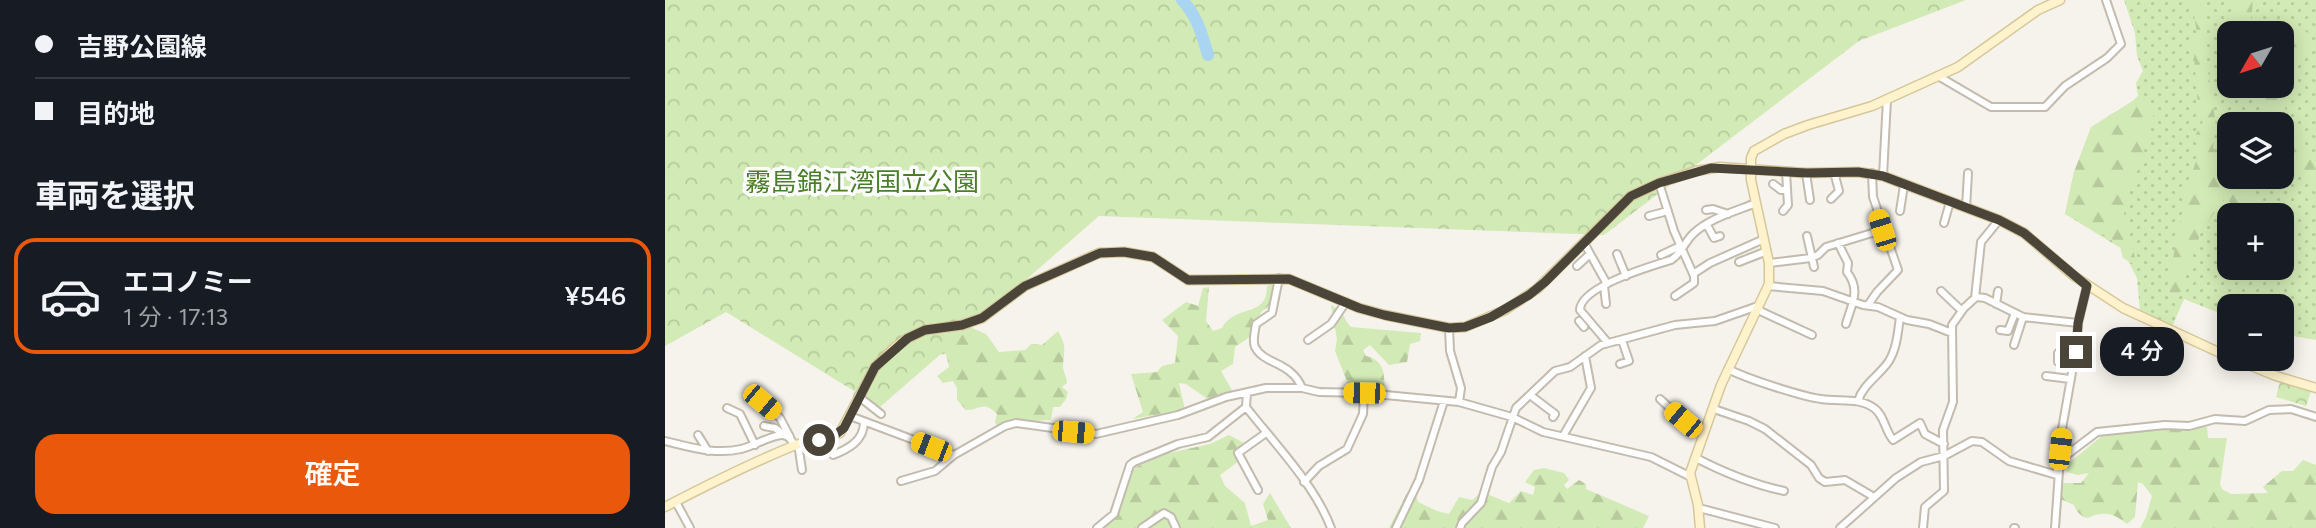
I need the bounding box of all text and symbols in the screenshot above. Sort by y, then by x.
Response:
north arrow [2217,21,2294,98]
map controls [2217,21,2294,371]
text: 吉野公園線 [77,31,207,63]
text: 目的地 [77,98,155,130]
button: layers [2217,112,2294,189]
park label: 霧島錦江湾国立公園 [745,166,979,198]
text: 車両を選択 [35,177,195,215]
button: + [2217,203,2294,280]
car [1866,207,1899,253]
icon: car [39,265,102,328]
text: エコノミー [123,266,253,298]
text: ¥546 [565,280,626,312]
button: − [2217,294,2294,371]
text: 1 分 · 17:13 [123,303,228,331]
callout: 4 分 [2101,328,2185,376]
route end [2060,336,2092,368]
text: 4 分 [2121,337,2164,365]
car [740,380,785,424]
car [1343,382,1386,404]
car [1661,398,1706,442]
car [1052,420,1095,444]
route start [803,424,835,456]
car [2048,427,2073,471]
car [908,430,955,464]
button: 確定 [35,434,630,514]

